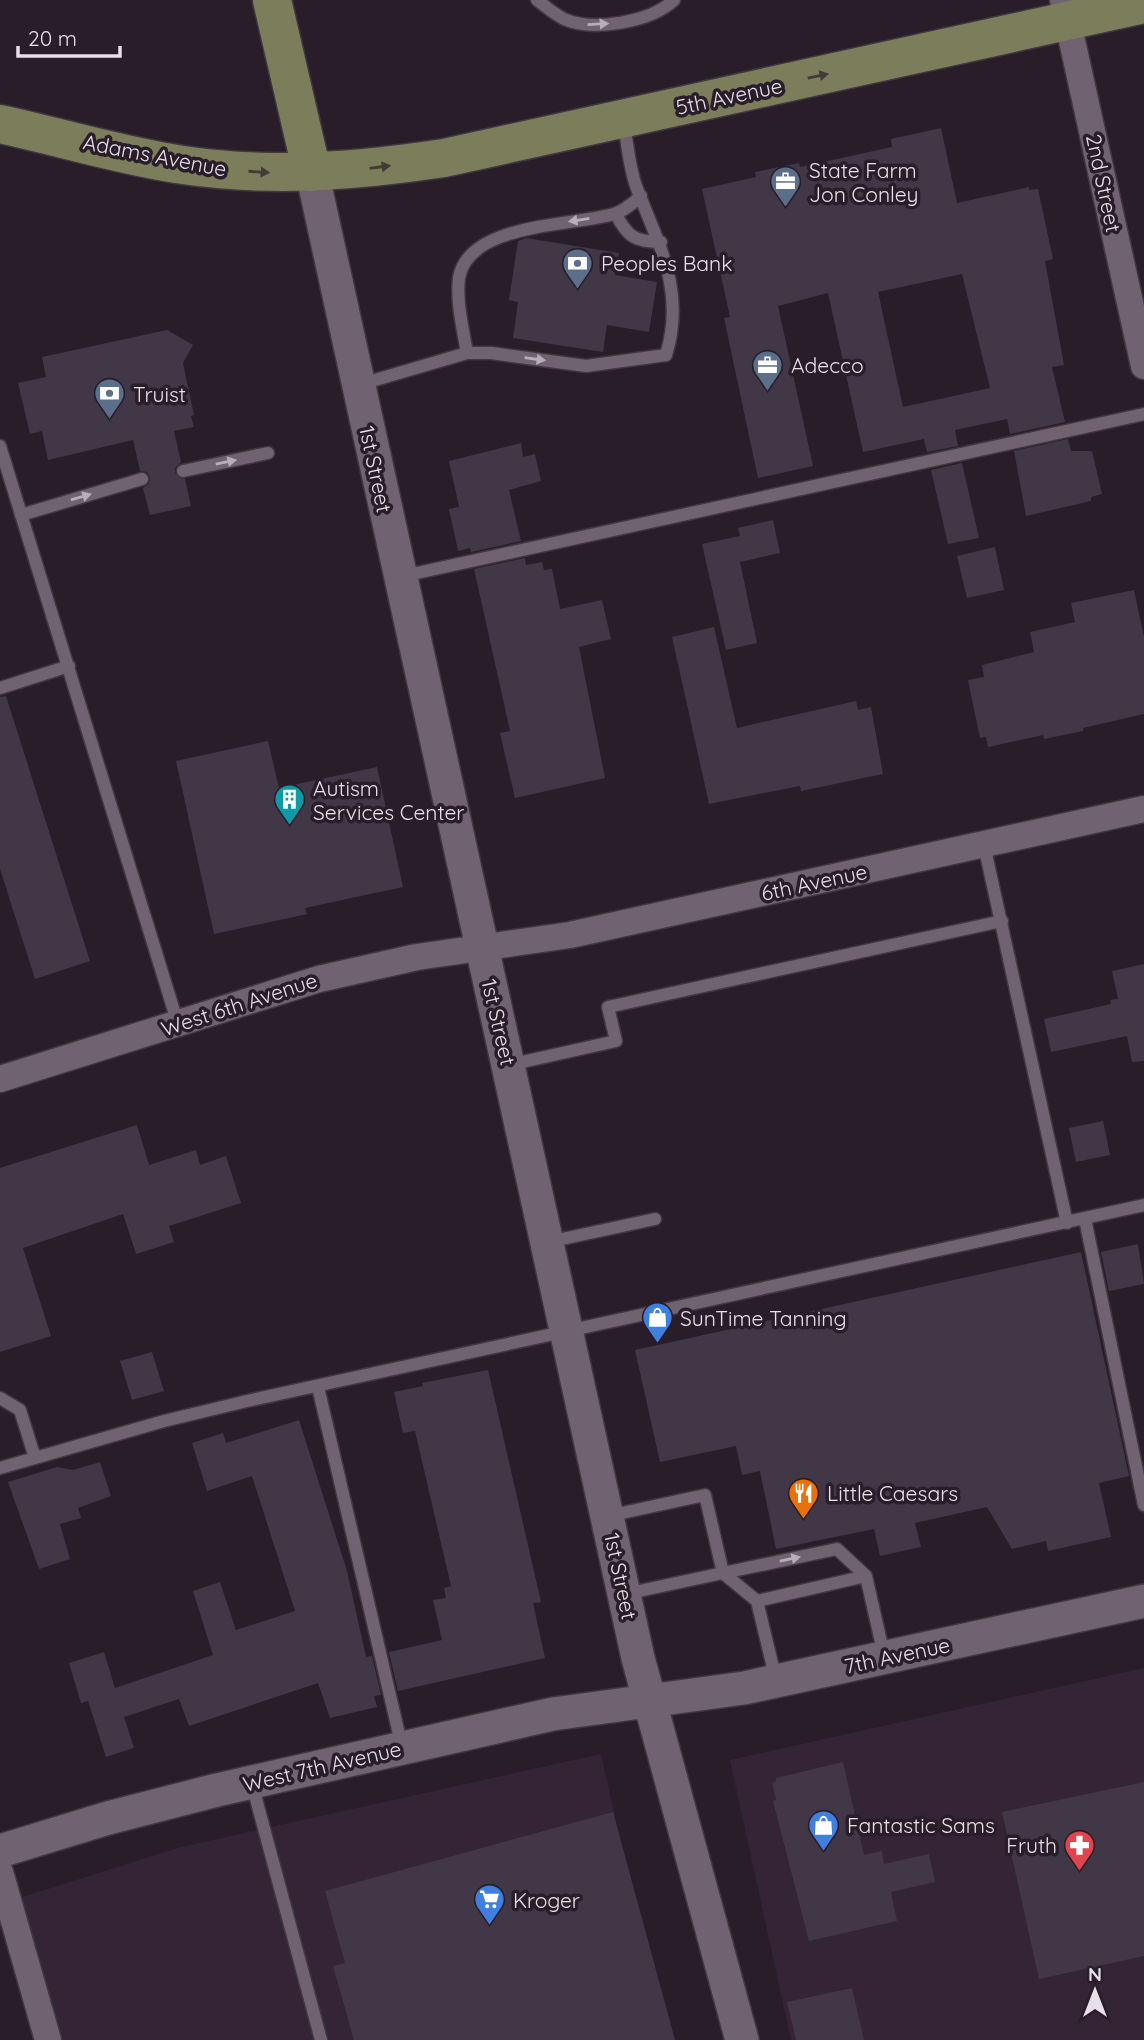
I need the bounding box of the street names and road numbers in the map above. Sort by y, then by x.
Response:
street label: 5th Avenue [673,72,785,120]
street label: Adams Avenue [81,128,229,182]
street label: 2nd Street [1081,132,1127,234]
street label: 1st Street [354,423,398,515]
street label: 6th Avenue [759,858,869,906]
street label: West 6th Avenue [158,967,320,1041]
street label: 1st Street [476,976,522,1068]
street label: 1st Street [599,1530,643,1622]
street label: 7th Avenue [842,1631,952,1679]
street label: West 7th Avenue [240,1735,404,1797]

